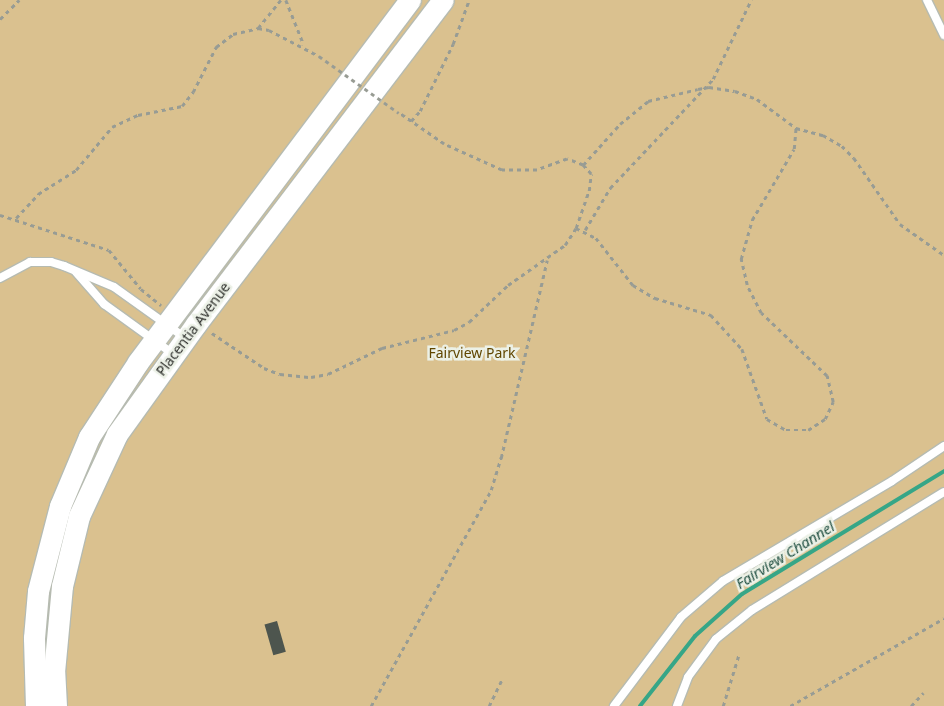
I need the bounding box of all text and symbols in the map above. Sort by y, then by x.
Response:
street label: Placentia Avenue [152,279,234,379]
park label: Fairview Park [428,345,516,361]
water label: Fairview Channel [732,517,838,593]

